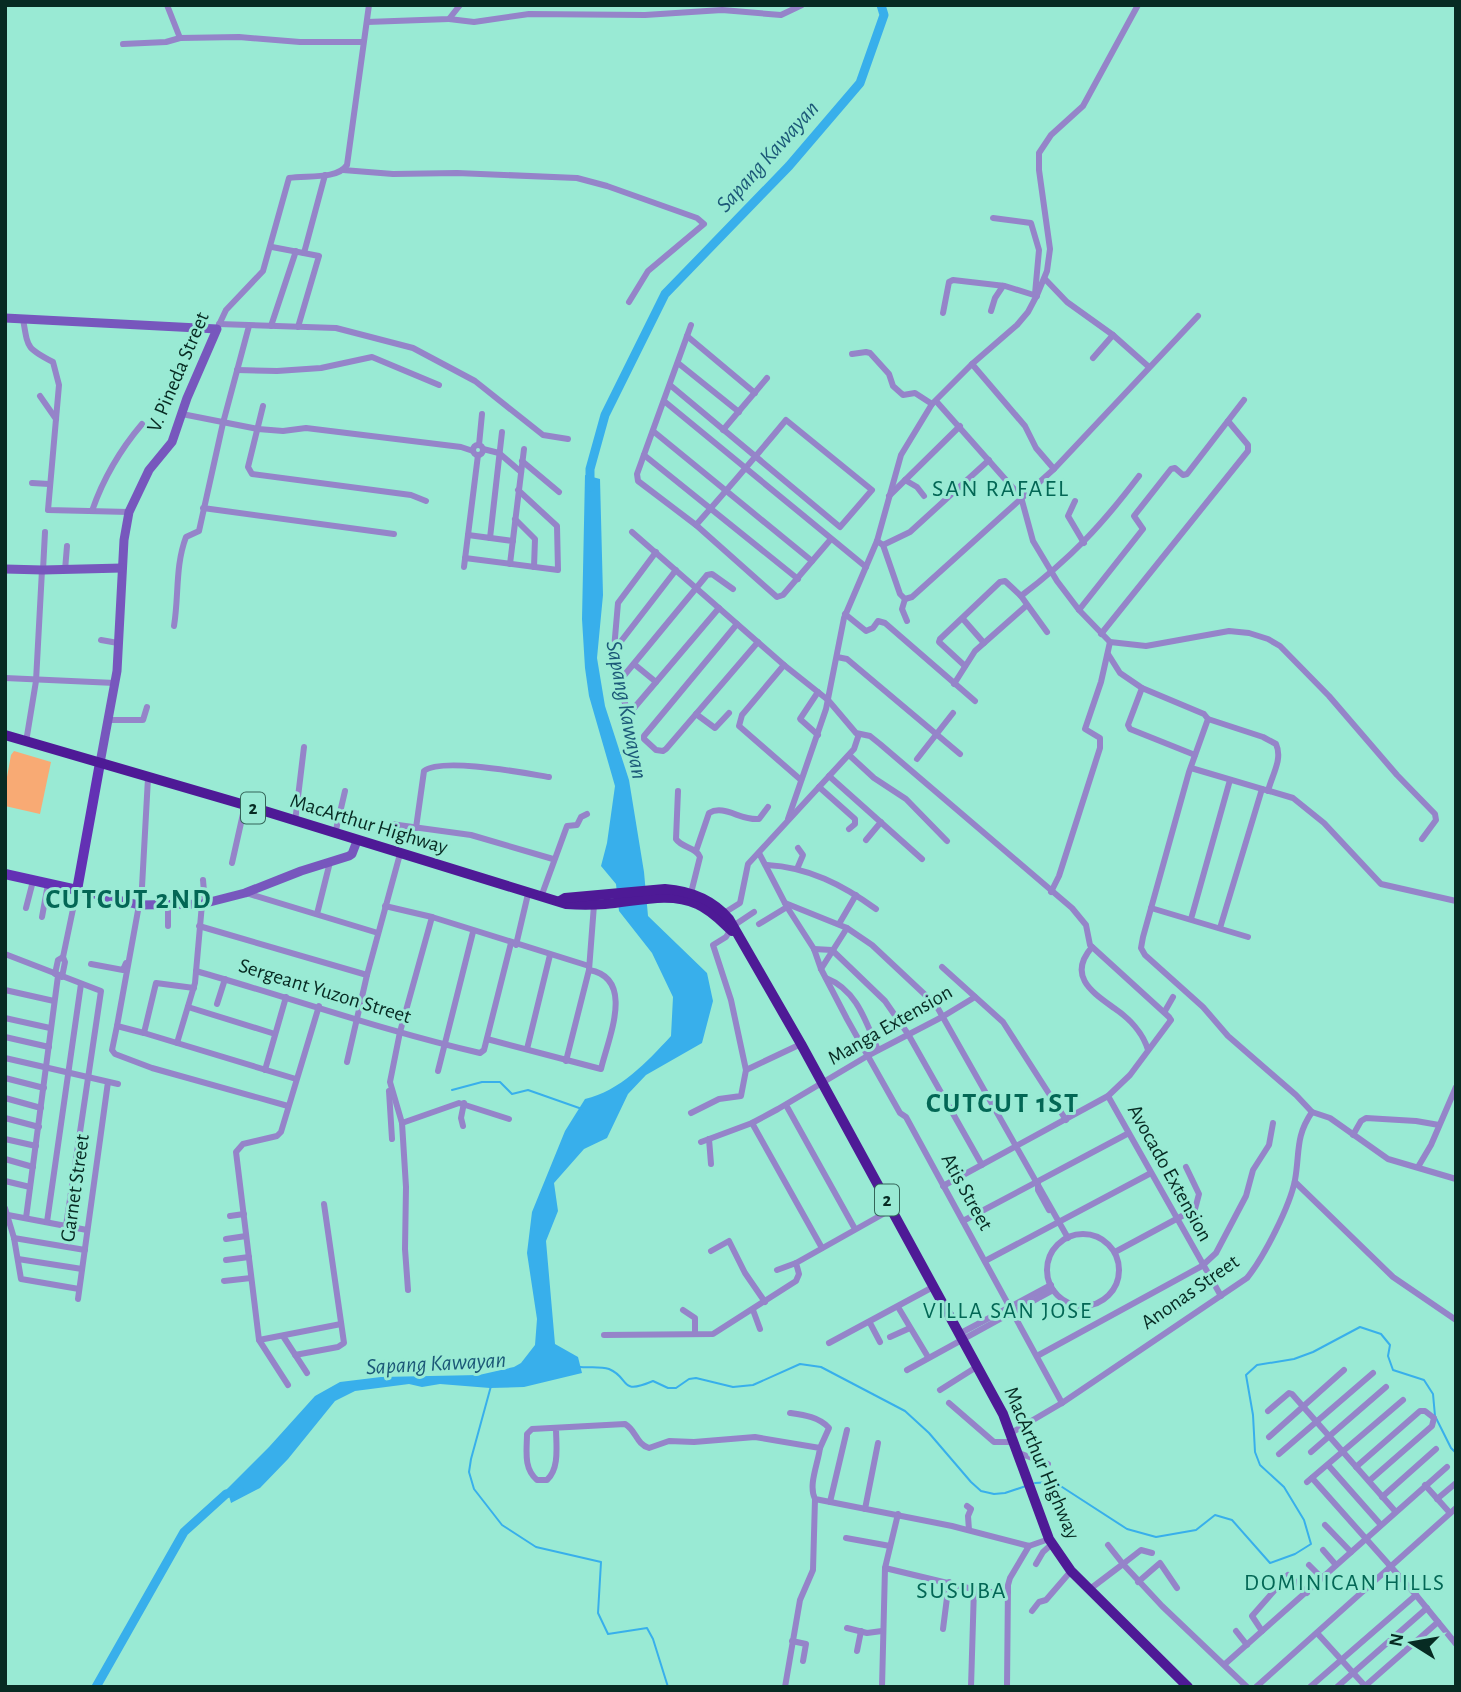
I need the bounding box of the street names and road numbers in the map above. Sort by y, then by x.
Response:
street label: V. Pineda Street [143,309,213,435]
street label: MacArthur Highway [288,790,450,858]
road number: 2 [241,792,265,824]
street label: Sergeant Yuzon Street [236,955,414,1027]
street label: Manga Extension [824,981,956,1069]
street label: Avocado Extension [1124,1101,1216,1245]
street label: Garnet Street [57,1132,93,1243]
street label: Atis Street [937,1150,997,1234]
road number: 2 [875,1184,899,1216]
street label: Anonas Street [1137,1251,1243,1333]
street label: MacArthur Highway [1000,1384,1084,1542]

